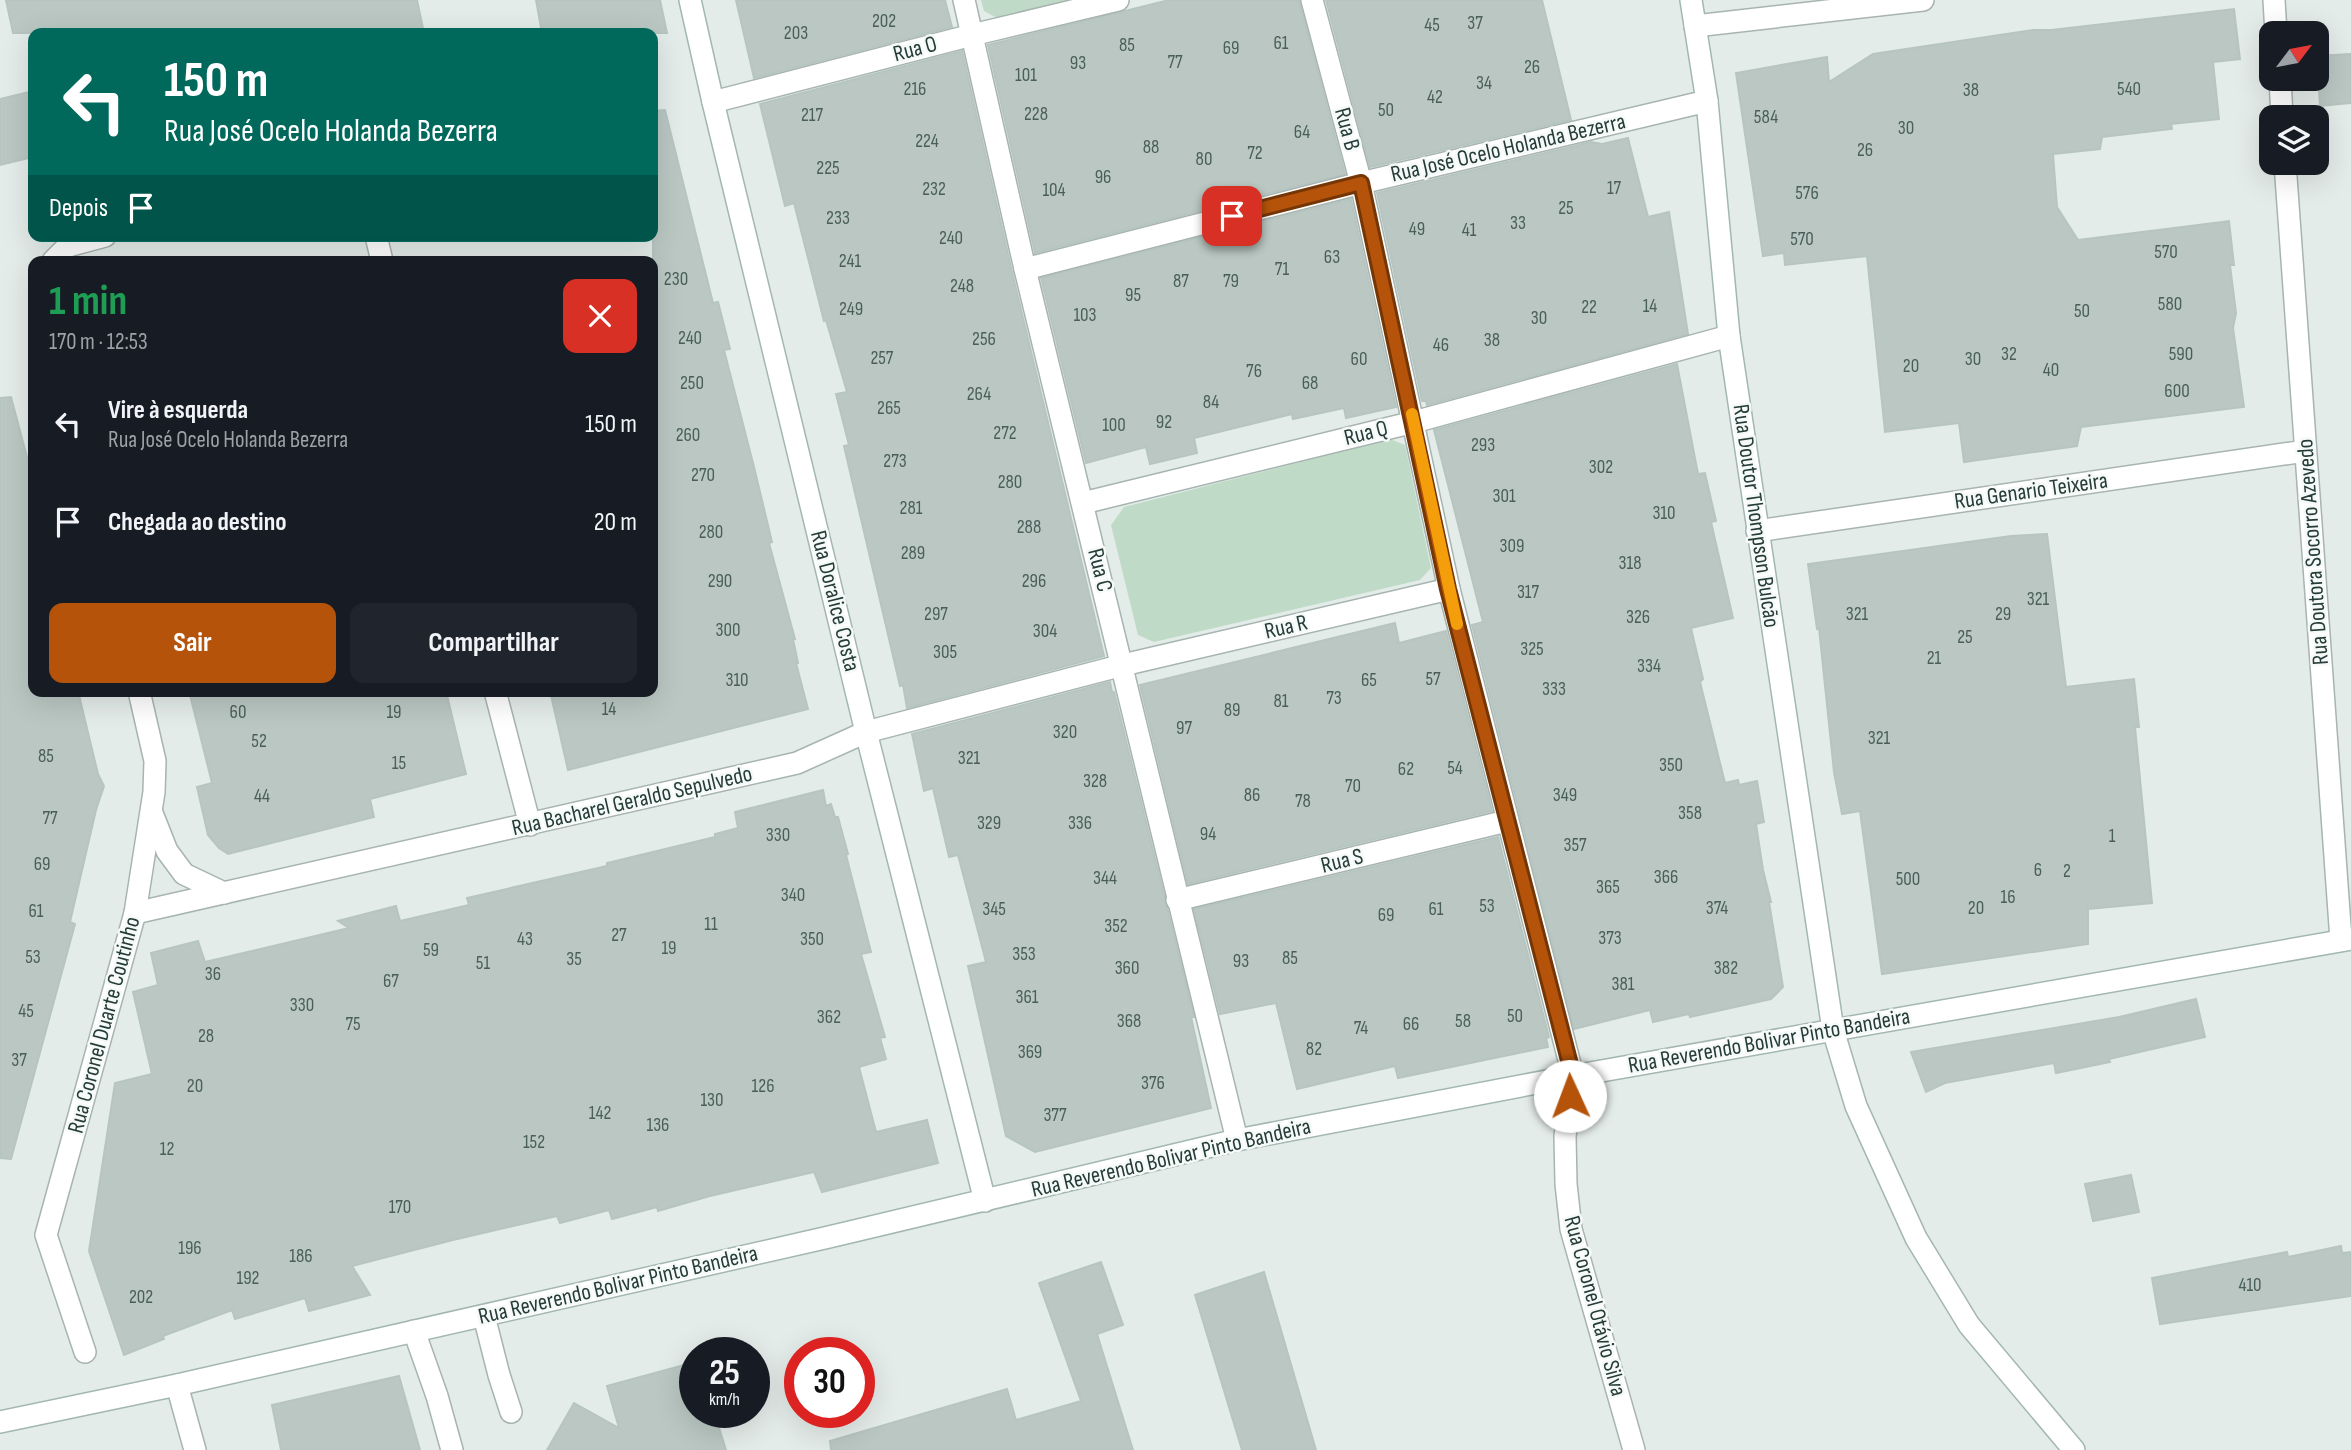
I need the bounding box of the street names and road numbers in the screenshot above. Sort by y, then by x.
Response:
street label: Rua O [890,30,940,68]
street label: Rua B [1328,105,1366,153]
street label: Rua José Ocelo Holanda Bezerra [1388,107,1628,189]
street label: Rua Doutor Thompson Bulcão [1726,402,1786,630]
street label: Rua Q [1341,414,1391,452]
street label: Rua Doutora Socorro Azevedo [2291,438,2335,666]
street label: Rua Genario Teixeira [1953,466,2109,516]
street label: Rua Doralice Costa [804,528,866,674]
street label: Rua C [1081,545,1119,595]
street label: Rua R [1262,608,1311,646]
street label: Rua Bacharel Geraldo Sepulvedo [509,760,755,842]
street label: Rua S [1318,842,1366,880]
street label: Rua Coronel Duarte Coutinho [62,914,146,1136]
street label: Rua Reverendo Bolivar Pinto Bandeira [1626,1002,1912,1080]
street label: Rua Reverendo Bolivar Pinto Bandeira [1029,1112,1313,1204]
street label: Rua Coronel Otávio Silva [1558,1213,1632,1399]
street label: Rua Reverendo Bolivar Pinto Bandeira [476,1239,760,1331]

